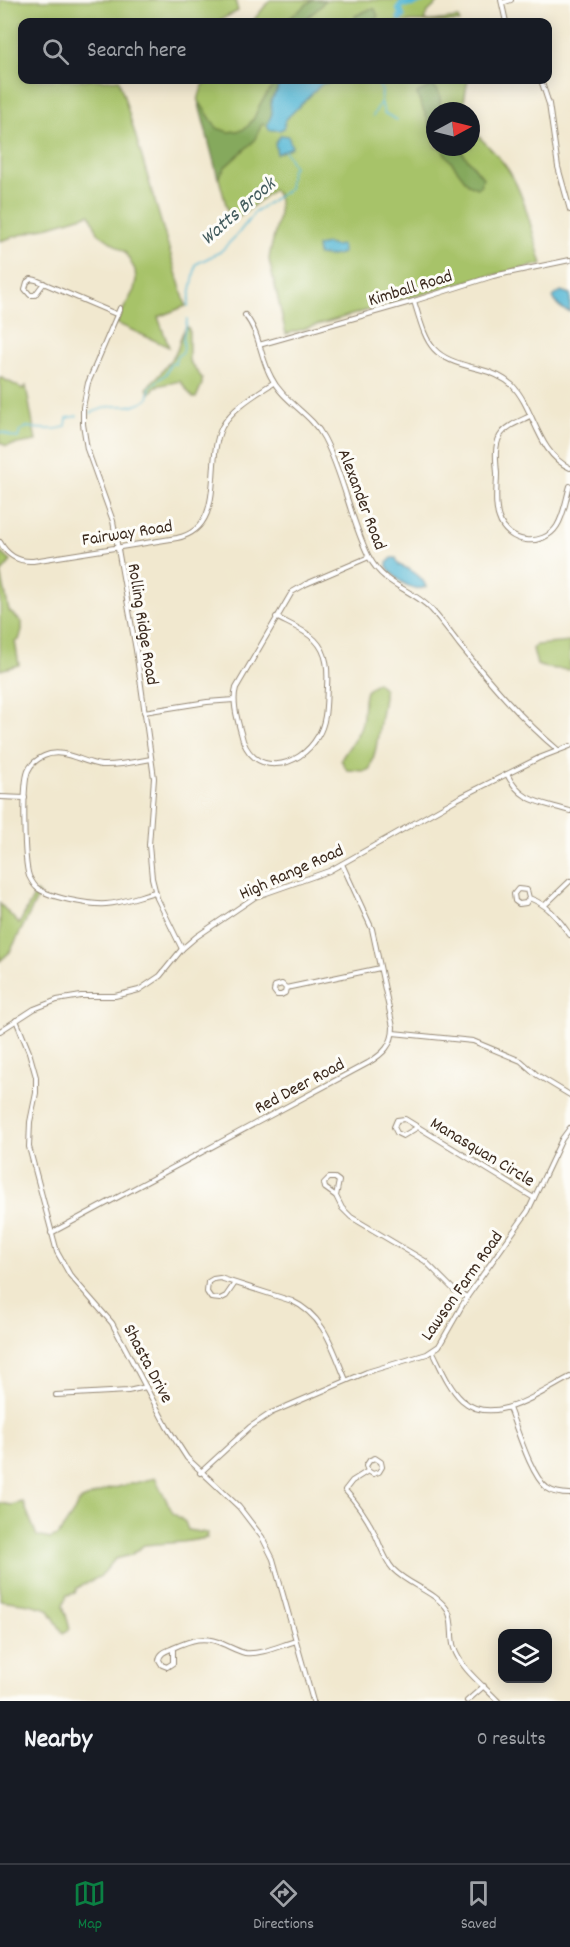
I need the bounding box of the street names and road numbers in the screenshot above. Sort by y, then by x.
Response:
street label: Kimball Road [366,265,456,314]
street label: Alexander Road [330,446,391,554]
street label: Fairway Road [80,515,175,554]
street label: Rolling Ridge Road [120,562,164,687]
street label: High Range Road [236,839,348,907]
street label: Red Deer Road [251,1053,350,1121]
street label: Manasquan Circle [425,1112,539,1194]
street label: Lawson Farm Road [416,1227,510,1346]
street label: Shasta Drive [116,1320,178,1408]

